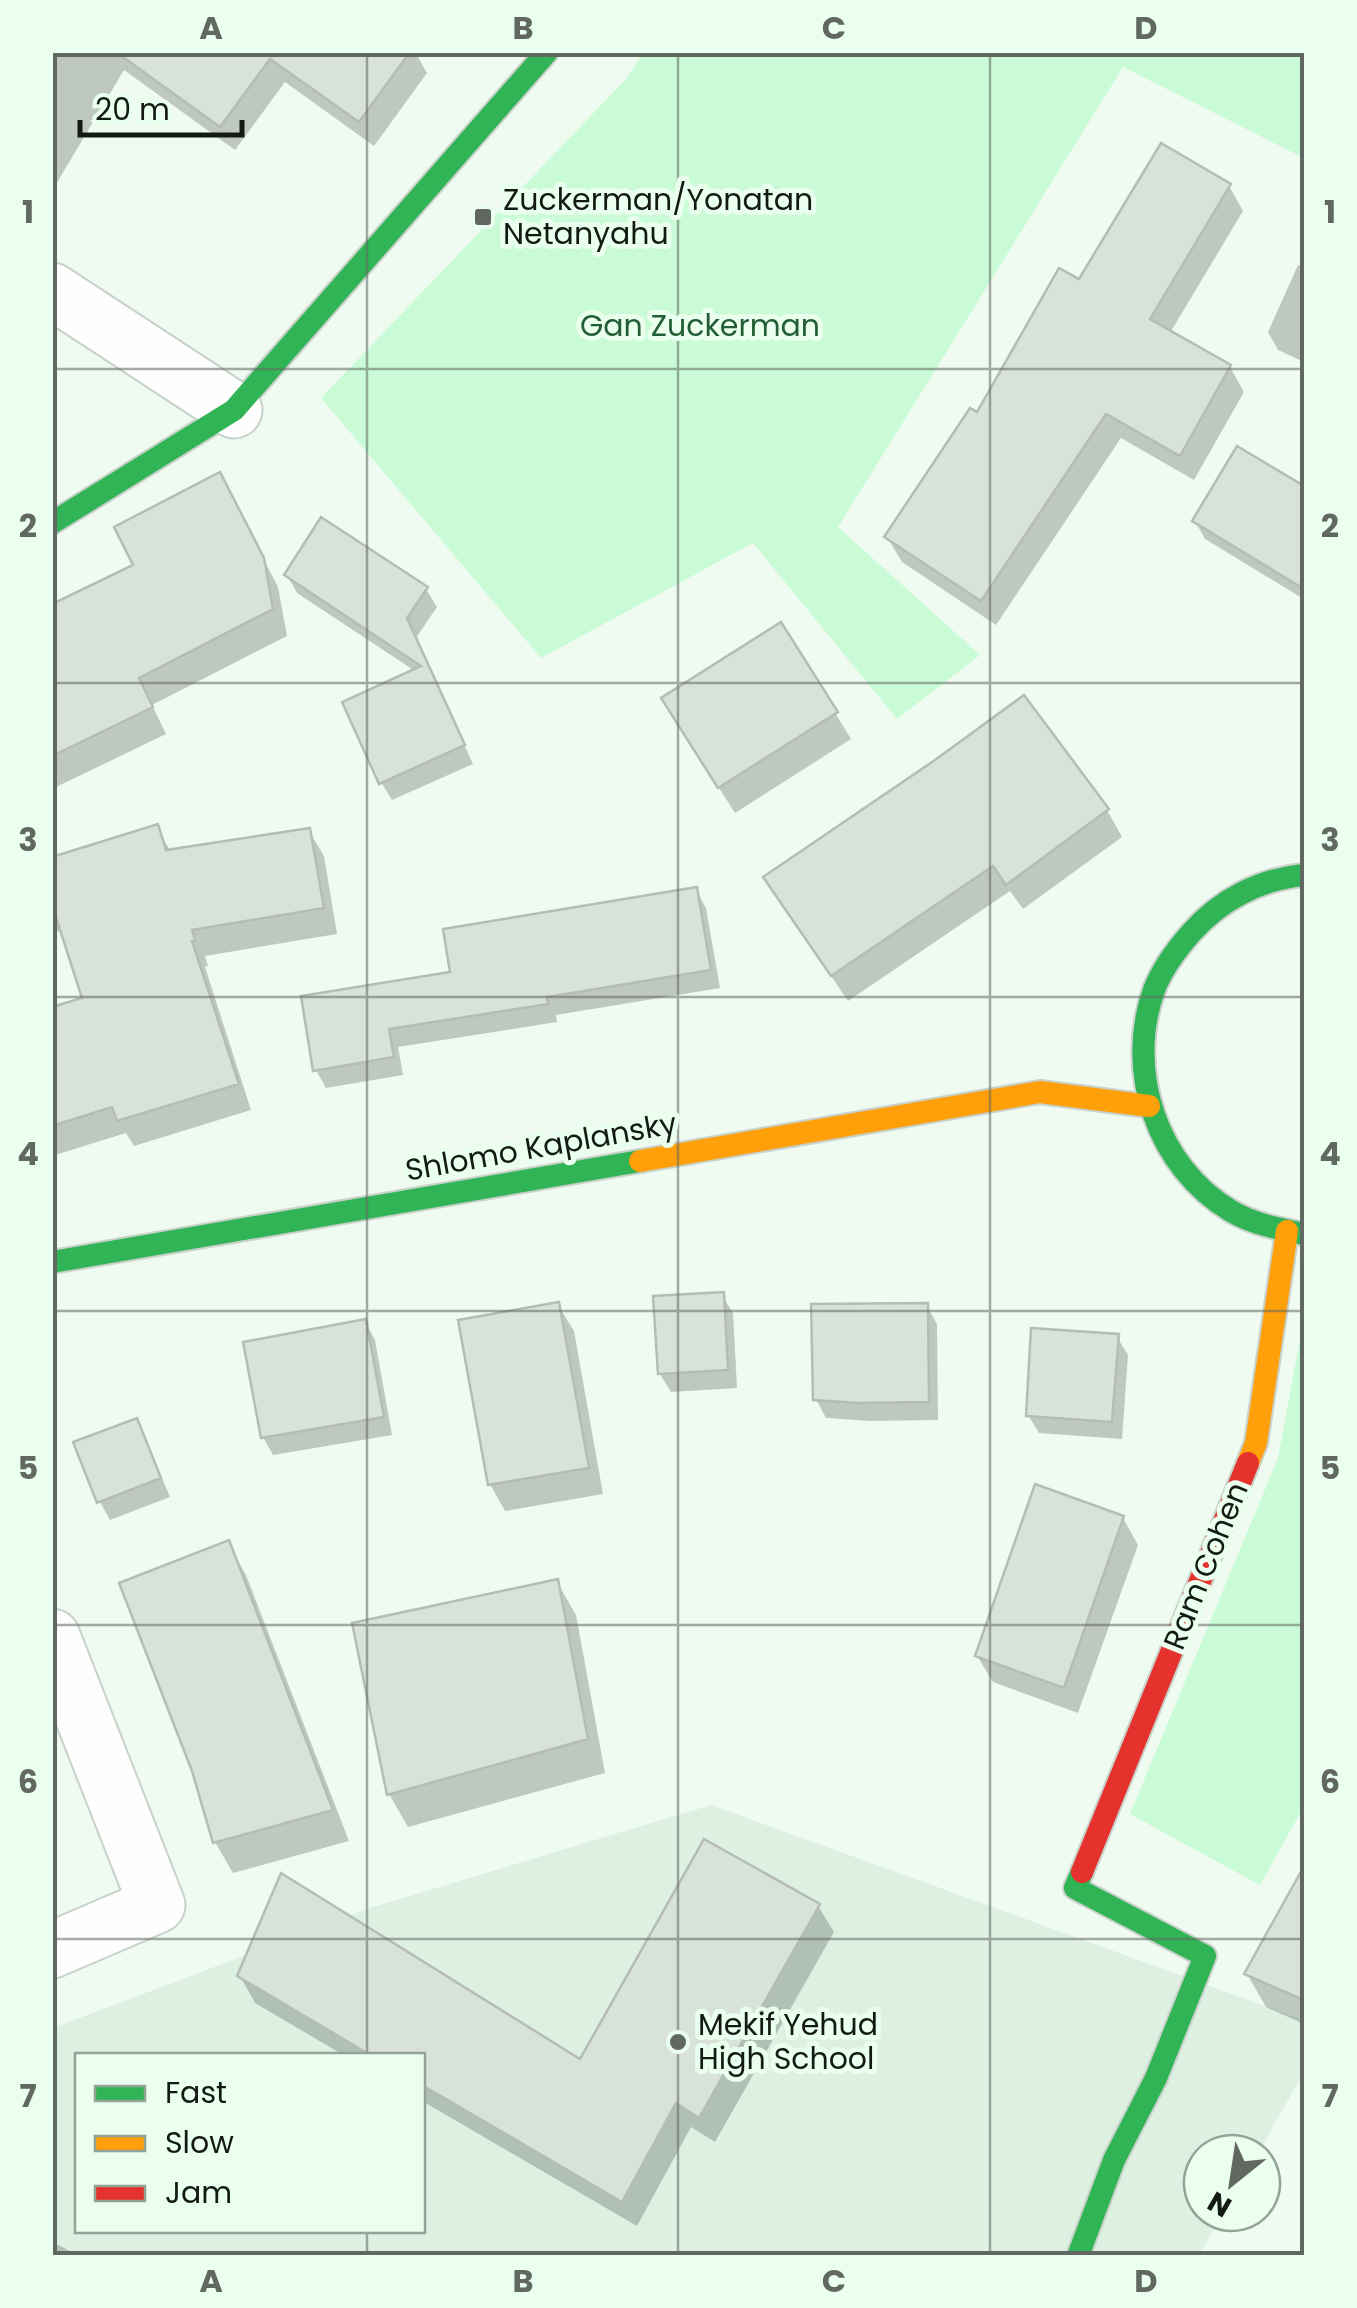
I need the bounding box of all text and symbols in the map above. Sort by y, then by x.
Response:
text: A [199,5,223,50]
text: B [512,5,534,50]
text: C [822,5,846,50]
text: D [1134,5,1158,50]
scale bar [80,75,242,137]
text: 20 m [95,88,170,131]
place label: Zuckerman/Yonatan Netanyahu [503,178,813,255]
text: 1 [22,189,34,234]
text: 1 [1324,189,1336,234]
marker: Zuckerman/Yonatan Netanyahu [472,206,494,228]
park label: Gan Zuckerman [580,304,820,347]
text: 2 [19,503,37,548]
text: 2 [1321,503,1339,548]
text: 3 [18,817,38,862]
text: 3 [1320,817,1340,862]
street label: Shlomo Kaplansky [402,1101,680,1192]
text: 4 [17,1131,39,1176]
text: 4 [1319,1131,1341,1176]
text: 5 [18,1445,38,1490]
text: 5 [1320,1445,1340,1490]
street label: Ram Cohen [1152,1476,1259,1656]
text: 6 [18,1759,38,1804]
text: 6 [1320,1759,1340,1804]
place label: Mekif Yehud High School [698,2003,878,2080]
marker: Mekif Yehud High School [667,2031,689,2053]
legend [75,2053,425,2233]
text: Fast [165,2071,227,2114]
text: 7 [19,2073,37,2118]
text: 7 [1321,2073,1339,2118]
text: Slow [165,2121,234,2164]
north arrow [1182,2133,1282,2233]
text: Jam [165,2171,232,2214]
text: N [1201,2182,1239,2226]
text: A [199,2258,223,2303]
text: B [512,2258,534,2303]
text: C [822,2258,846,2303]
text: D [1134,2258,1158,2303]

